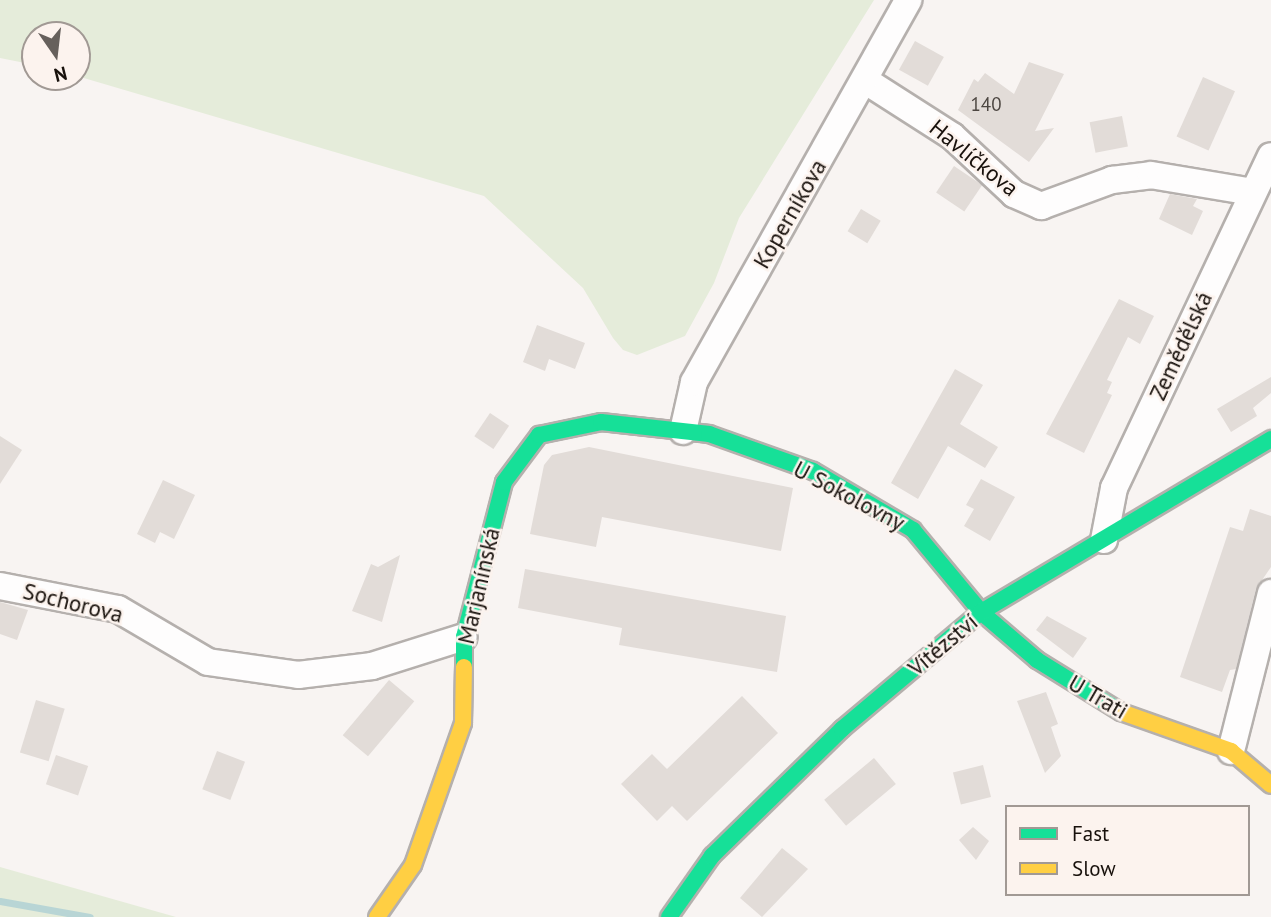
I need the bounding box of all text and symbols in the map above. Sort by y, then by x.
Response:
north arrow [21,21,91,91]
text: N [52,61,70,88]
house number: 140 [970,94,1002,116]
street label: Havlíčkova [924,114,1024,202]
street label: Koperníkova [748,155,832,273]
street label: Zemědělská [1144,287,1218,405]
street label: U Sokolovny [789,455,909,537]
street label: Marjanínská [452,525,506,647]
street label: Sochorova [20,577,126,629]
street label: Vítězství [903,608,983,682]
street label: U Trati [1063,669,1133,725]
legend [1005,805,1250,896]
text: Fast [1072,820,1109,847]
text: Slow [1072,855,1116,882]

